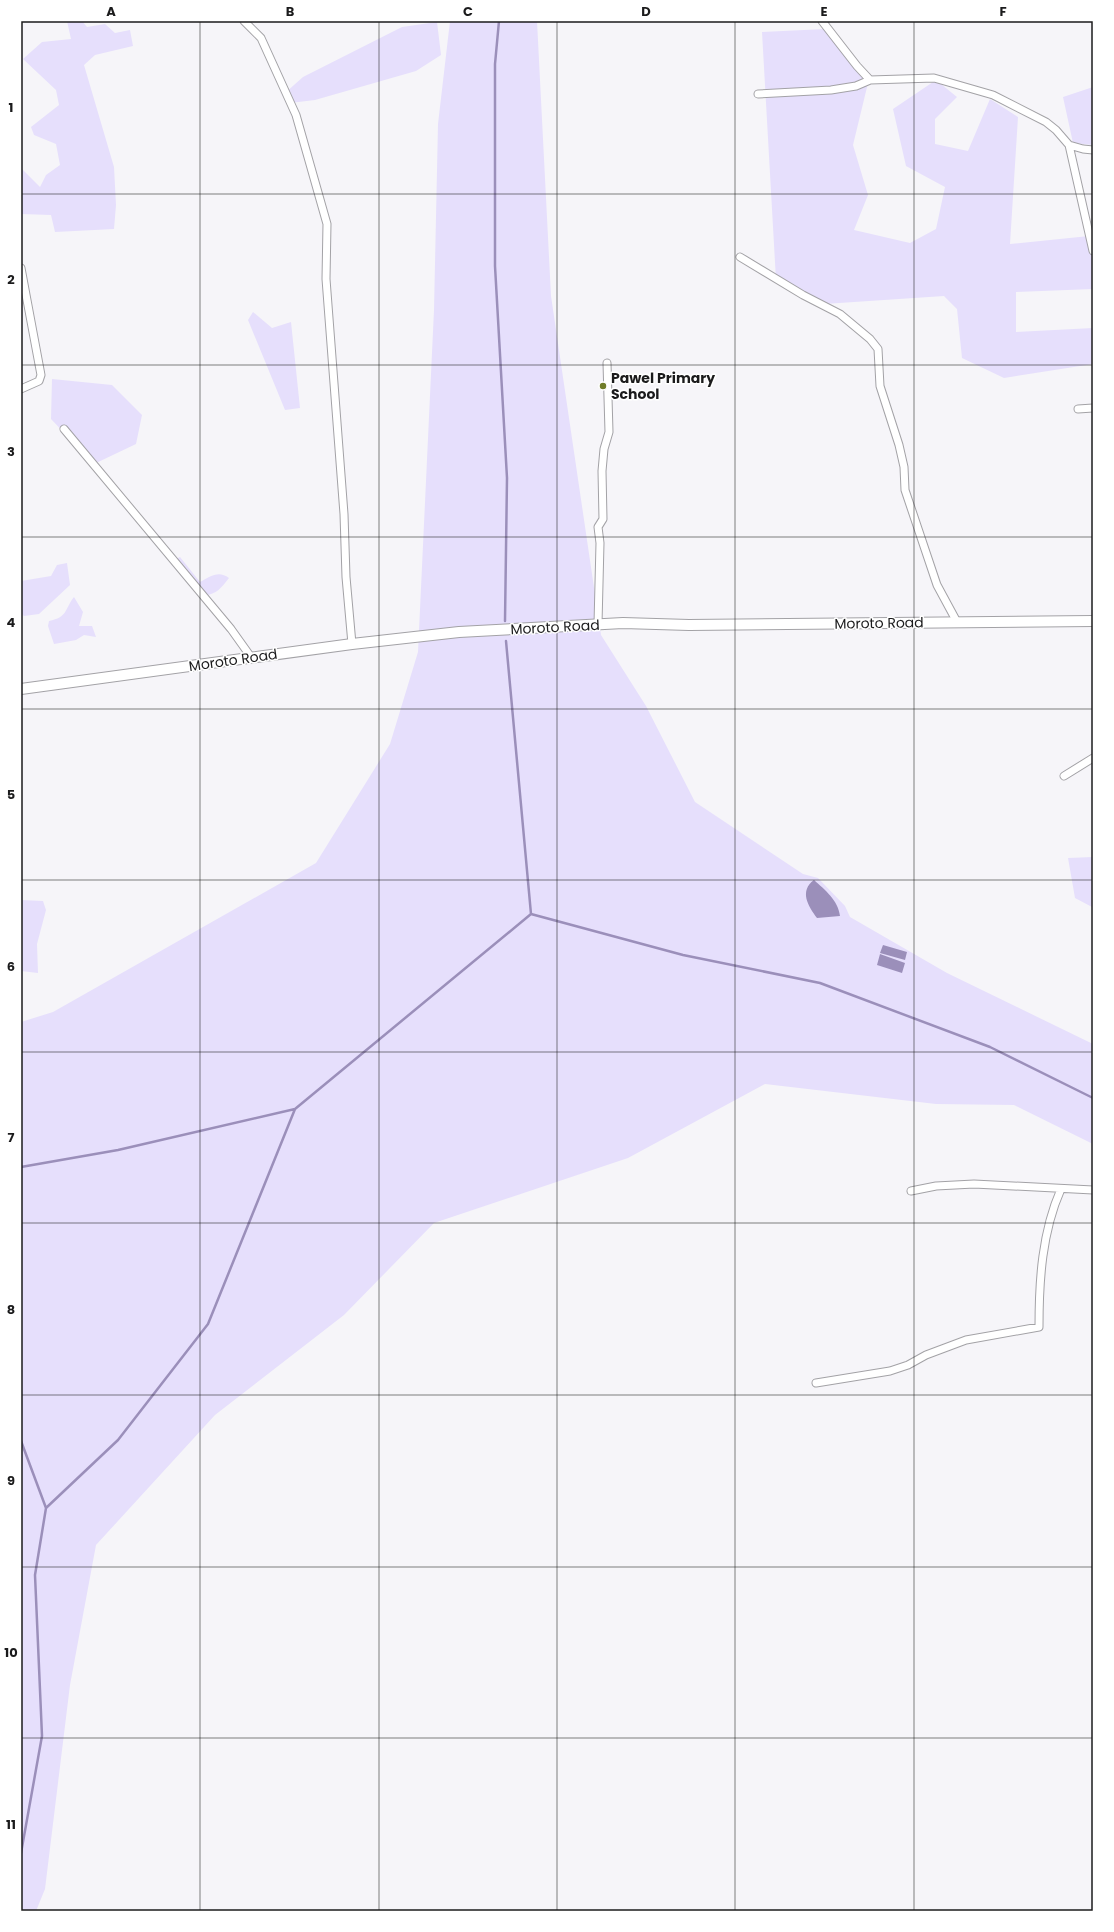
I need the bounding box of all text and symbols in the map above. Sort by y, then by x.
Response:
text: A [106,2,116,21]
text: B [286,2,295,21]
text: C [463,2,473,21]
text: D [641,2,651,21]
text: E [820,2,828,21]
text: F [999,2,1007,21]
text: 1 [9,98,13,117]
text: 2 [7,270,15,289]
place label: Pawel Primary School [611,368,715,404]
marker: Pawel Primary School [598,381,608,391]
text: 3 [7,442,15,461]
street label: Moroto Road [834,612,924,634]
text: 4 [7,613,16,632]
street label: Moroto Road [510,615,600,639]
street label: Moroto Road [187,644,279,676]
text: 5 [7,785,15,804]
text: 6 [7,957,15,976]
text: 7 [8,1128,15,1147]
text: 8 [7,1300,15,1319]
text: 9 [7,1471,15,1490]
text: 10 [4,1643,18,1662]
text: 11 [6,1815,16,1834]

